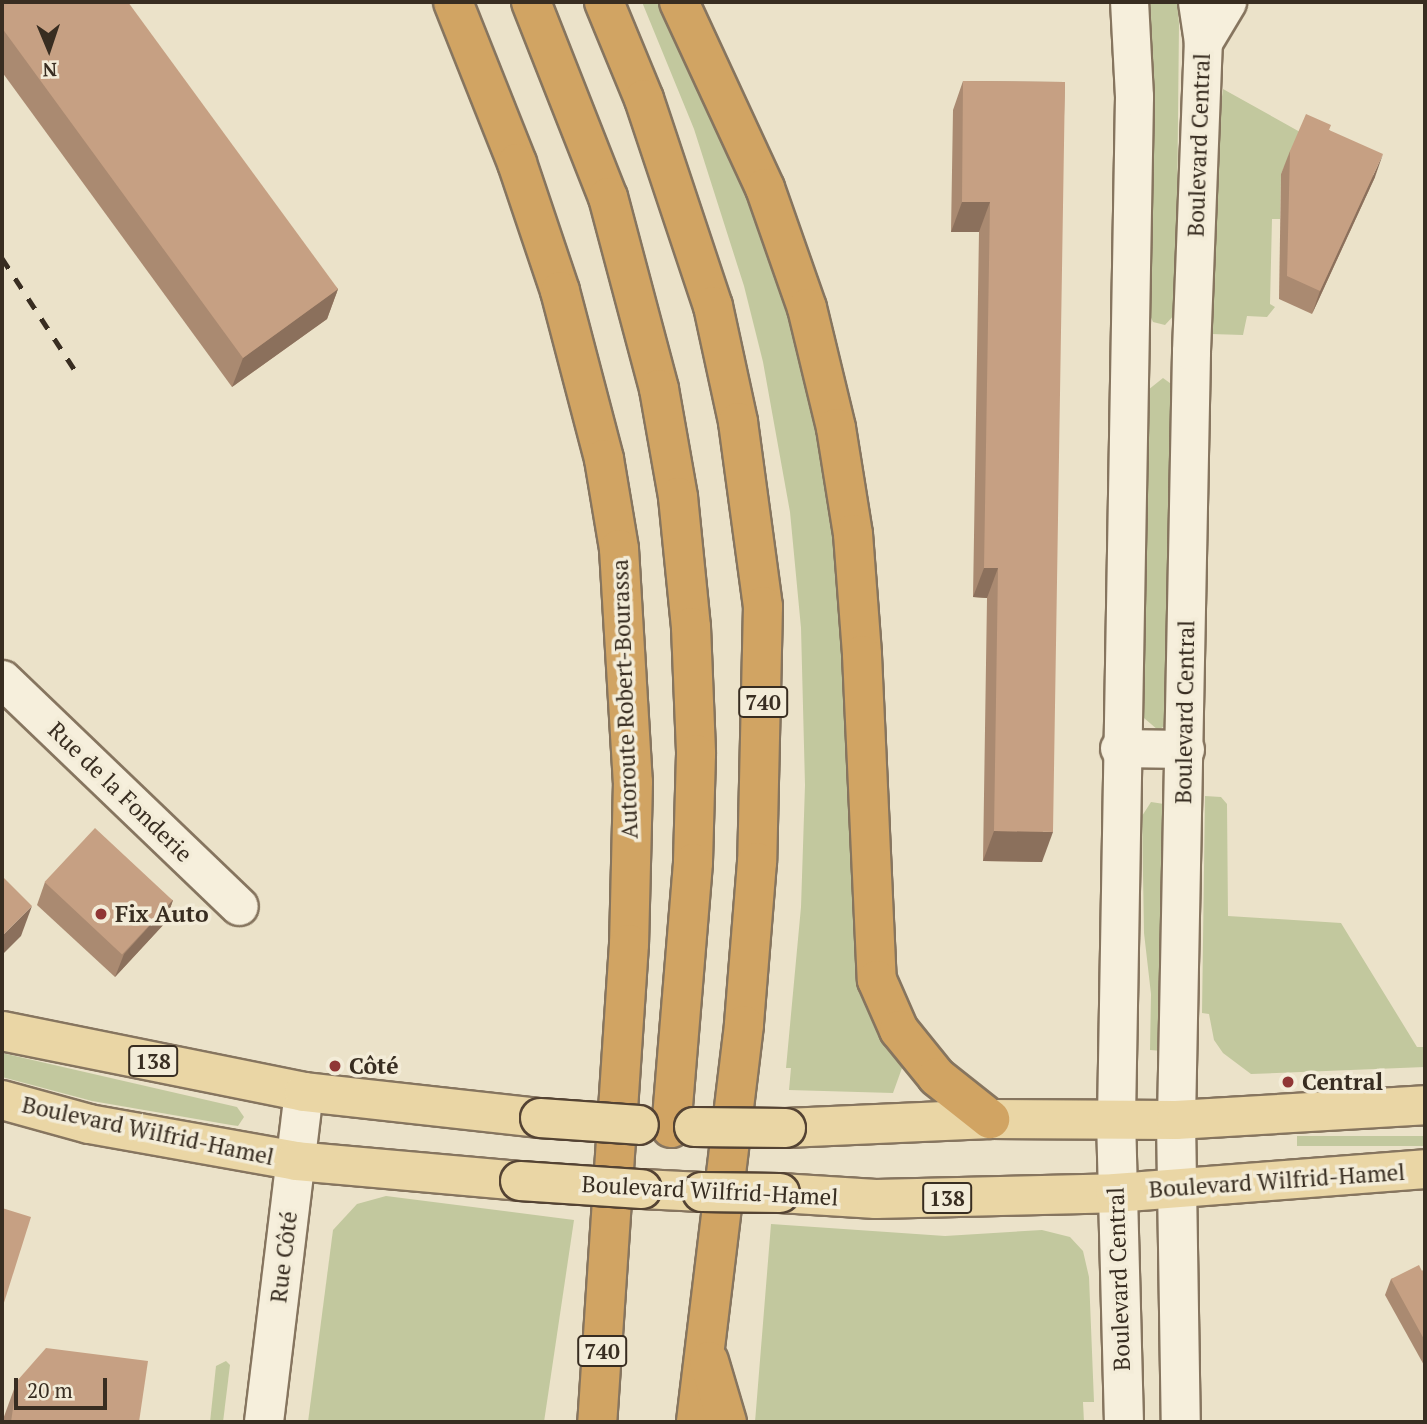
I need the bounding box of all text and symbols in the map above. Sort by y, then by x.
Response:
north arrow [14,14,84,84]
street label: Boulevard Central [1182,53,1216,237]
text: N [42,58,57,83]
street label: Autoroute Robert-Bourassa [606,559,644,839]
street label: Boulevard Central [1170,620,1200,804]
road number: 740 [737,684,789,720]
street label: Rue de la Fonderie [42,716,198,868]
place label: Fix Auto [115,900,209,928]
marker: Fix Auto [93,906,109,922]
road number: 138 [127,1044,179,1078]
place label: Côté [349,1052,399,1080]
marker: Côté [327,1058,343,1074]
place label: Central [1302,1068,1383,1096]
marker: Central [1280,1074,1296,1090]
street label: Boulevard Wilfrid-Hamel [20,1091,276,1171]
street label: Boulevard Wilfrid-Hamel [1148,1158,1406,1204]
street label: Boulevard Wilfrid-Hamel [581,1170,839,1212]
road number: 138 [921,1180,973,1216]
street label: Boulevard Central [1102,1187,1136,1371]
street label: Rue Côté [265,1210,303,1304]
road number: 740 [576,1334,628,1368]
scale bar [18,1364,110,1408]
text: 20 m [27,1376,73,1404]

